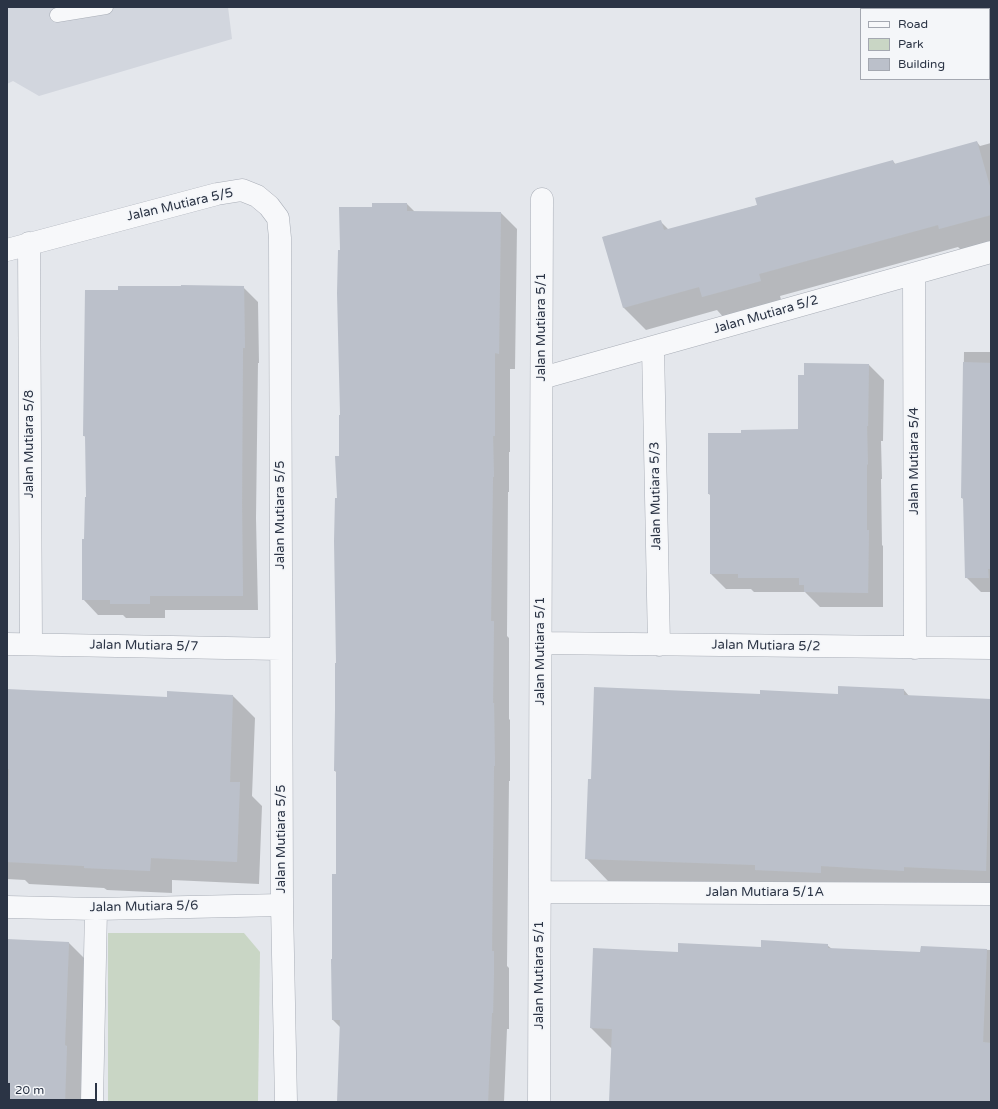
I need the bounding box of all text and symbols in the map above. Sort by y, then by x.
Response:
legend [860,8,990,80]
text: Road [898,17,928,31]
text: Park [898,37,924,51]
text: Building [898,57,945,71]
street label: Jalan Mutiara 5/5 [125,185,235,225]
street label: Jalan Mutiara 5/1 [534,273,550,381]
street label: Jalan Mutiara 5/2 [712,293,820,337]
street label: Jalan Mutiara 5/8 [22,390,38,498]
street label: Jalan Mutiara 5/4 [907,407,923,515]
street label: Jalan Mutiara 5/3 [647,441,665,551]
street label: Jalan Mutiara 5/5 [273,461,289,569]
street label: Jalan Mutiara 5/1 [533,597,549,705]
street label: Jalan Mutiara 5/7 [89,637,199,655]
street label: Jalan Mutiara 5/2 [711,637,821,655]
street label: Jalan Mutiara 5/5 [274,785,290,893]
street label: Jalan Mutiara 5/1A [706,885,824,901]
street label: Jalan Mutiara 5/6 [89,898,199,916]
street label: Jalan Mutiara 5/1 [532,921,548,1029]
scale bar [10,1075,99,1101]
text: 20 m [15,1083,44,1097]

